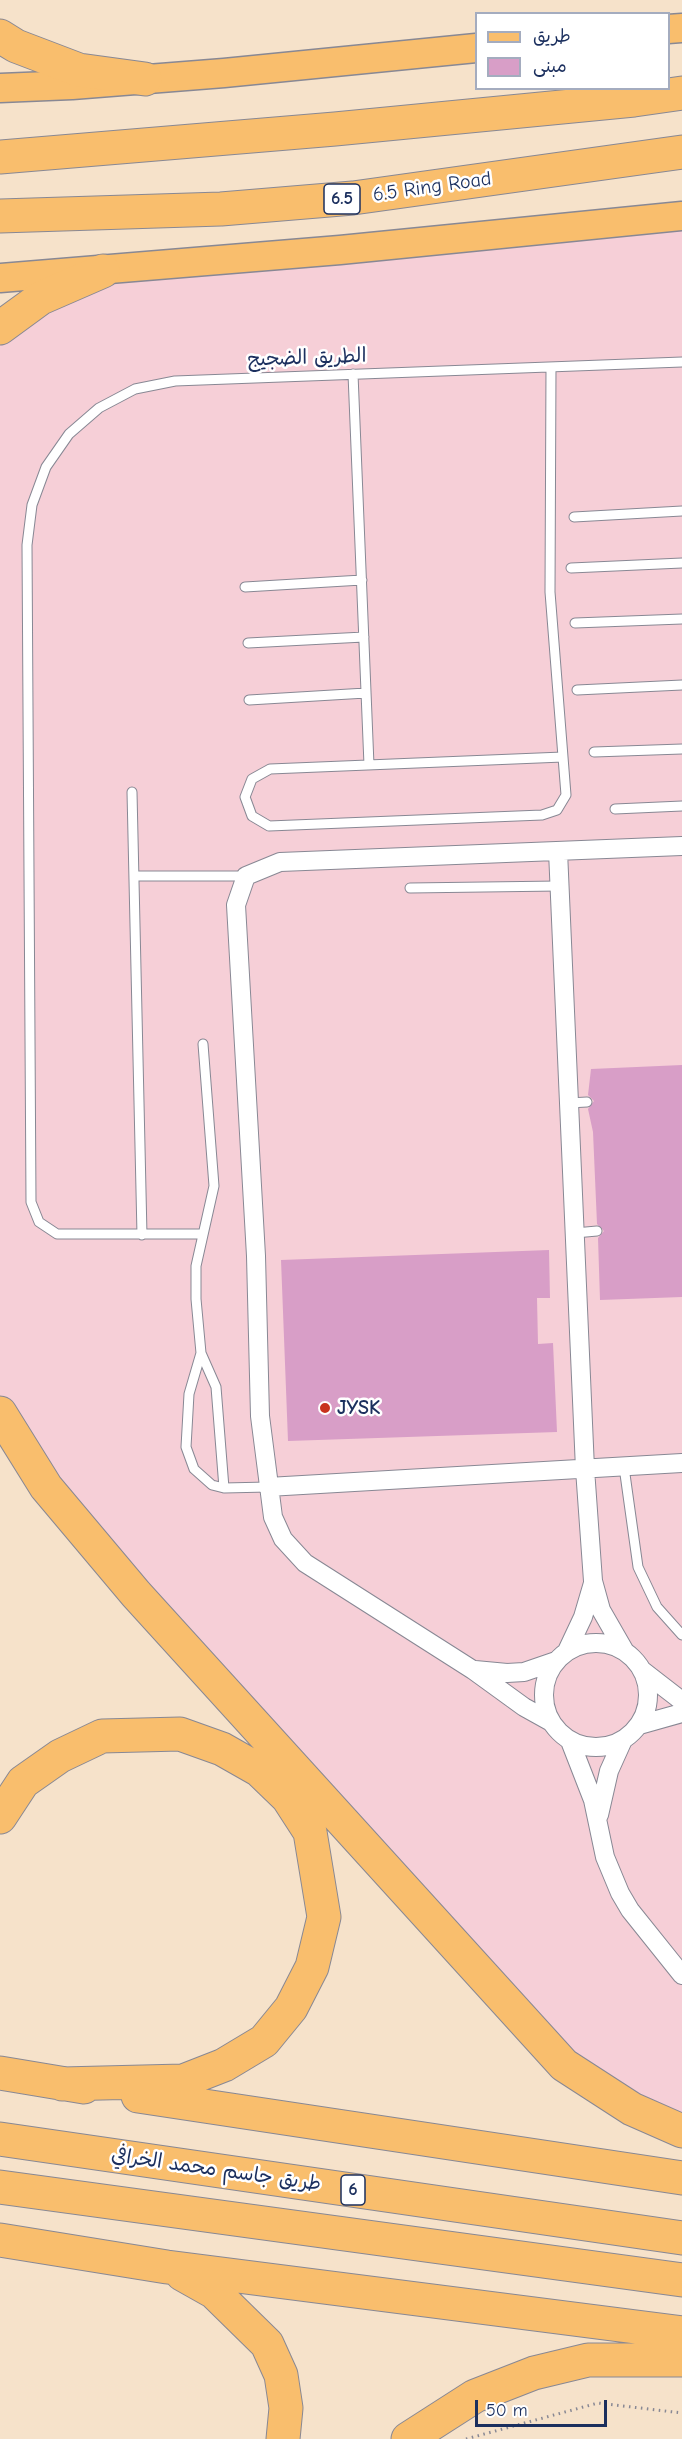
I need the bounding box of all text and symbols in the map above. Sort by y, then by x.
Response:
legend [475,12,670,90]
text: طريق [533,26,571,47]
text: مبنى [533,56,567,77]
street label: 6.5 Ring Road [371,167,493,207]
road number: 6.5 [324,184,360,214]
street label: الطريق الضجيج [247,344,367,372]
place label: JYSK [337,1396,380,1420]
marker: JYSK [318,1401,332,1415]
street label: طريق جاسم محمد الخرافي [110,2143,322,2197]
road number: 6 [341,2175,365,2205]
scale bar [478,2388,610,2426]
text: 50 m [486,2400,528,2421]

